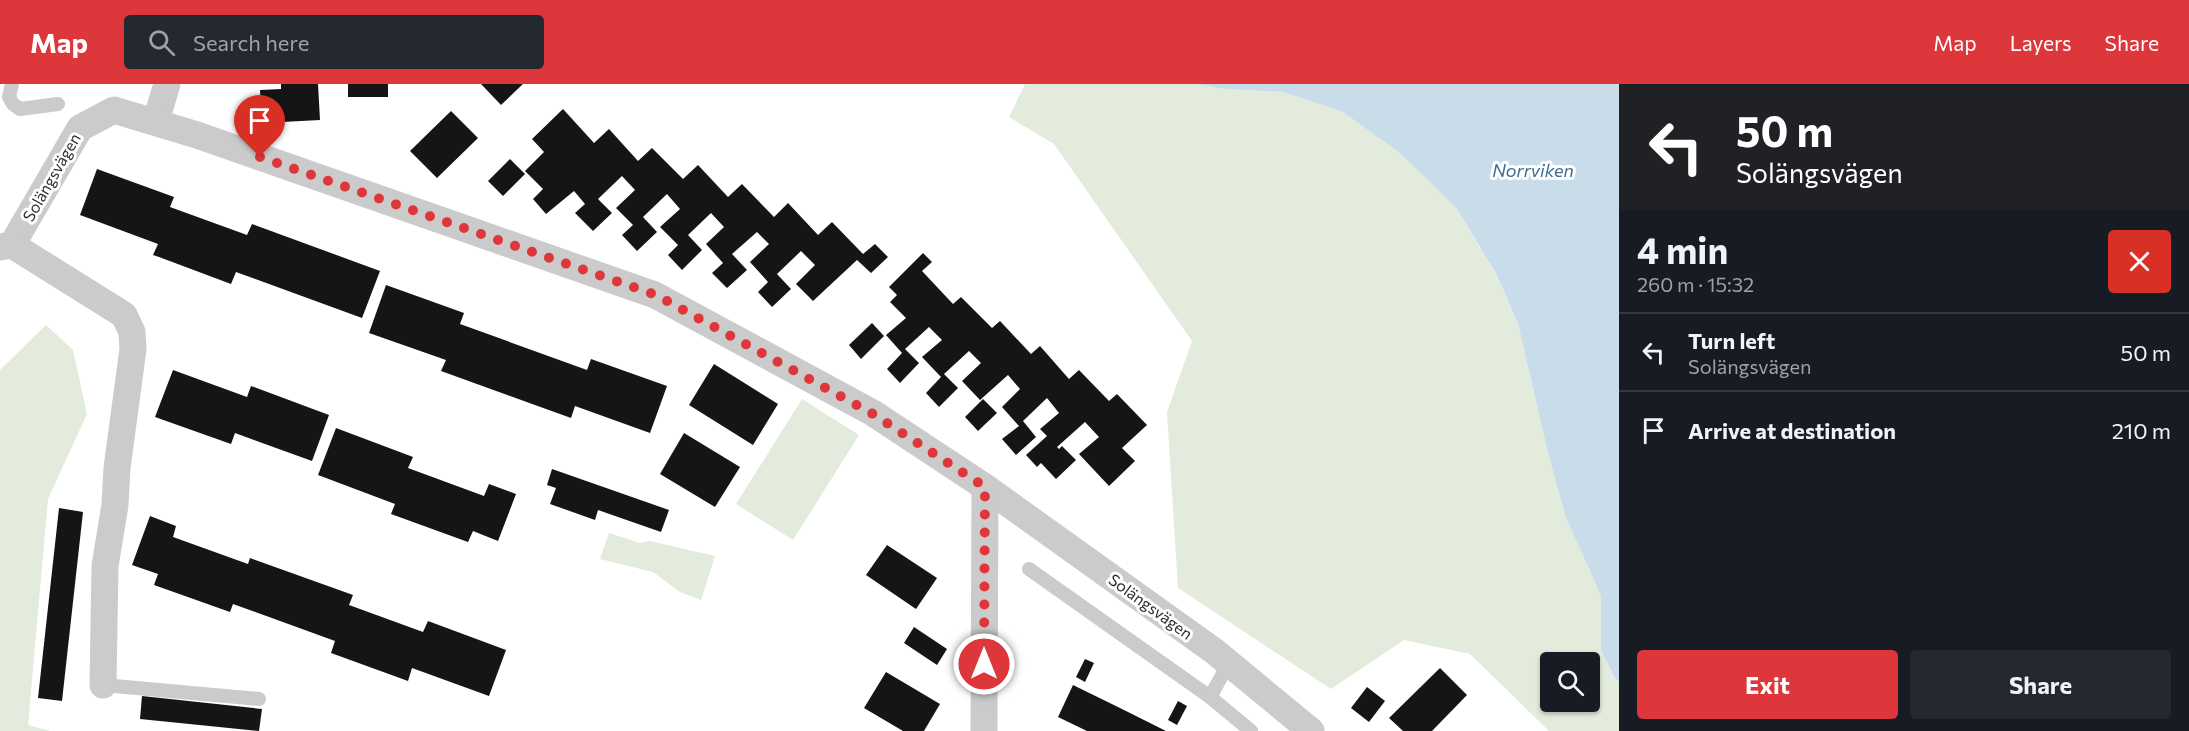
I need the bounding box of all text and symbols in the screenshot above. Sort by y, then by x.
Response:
search box [124,15,544,69]
text: Map [30,25,88,59]
icon: search [145,26,178,59]
text: Search here [193,29,309,56]
text: Map [1933,30,1977,55]
text: Layers [2010,30,2072,55]
text: Share [2105,30,2159,55]
pin [234,95,285,157]
icon: arrive [243,104,276,137]
text: 50 m [1736,104,1833,156]
icon: left [1637,108,1715,186]
street label: Solängsvägen [18,129,84,225]
text: Solängsvägen [1736,156,1903,189]
water label: Norrviken [1492,159,1574,181]
text: 4 min [1637,227,1728,271]
button: close [2108,230,2171,293]
text: 260 m · 15:32 [1637,272,1754,296]
text: Turn left [1688,327,1775,354]
icon: left [1637,336,1670,369]
text: 50 m [2121,339,2171,366]
text: Solängsvägen [1688,354,1811,378]
icon: arrive [1637,414,1670,447]
text: Arrive at destination [1688,417,1896,444]
text: 210 m [2112,417,2171,444]
street label: Solängsvägen [1105,569,1197,643]
position arrow [952,632,1016,696]
button: Exit [1637,650,1898,719]
button: Share [1910,650,2171,719]
map controls [1540,652,1600,712]
button: search [1540,652,1600,712]

